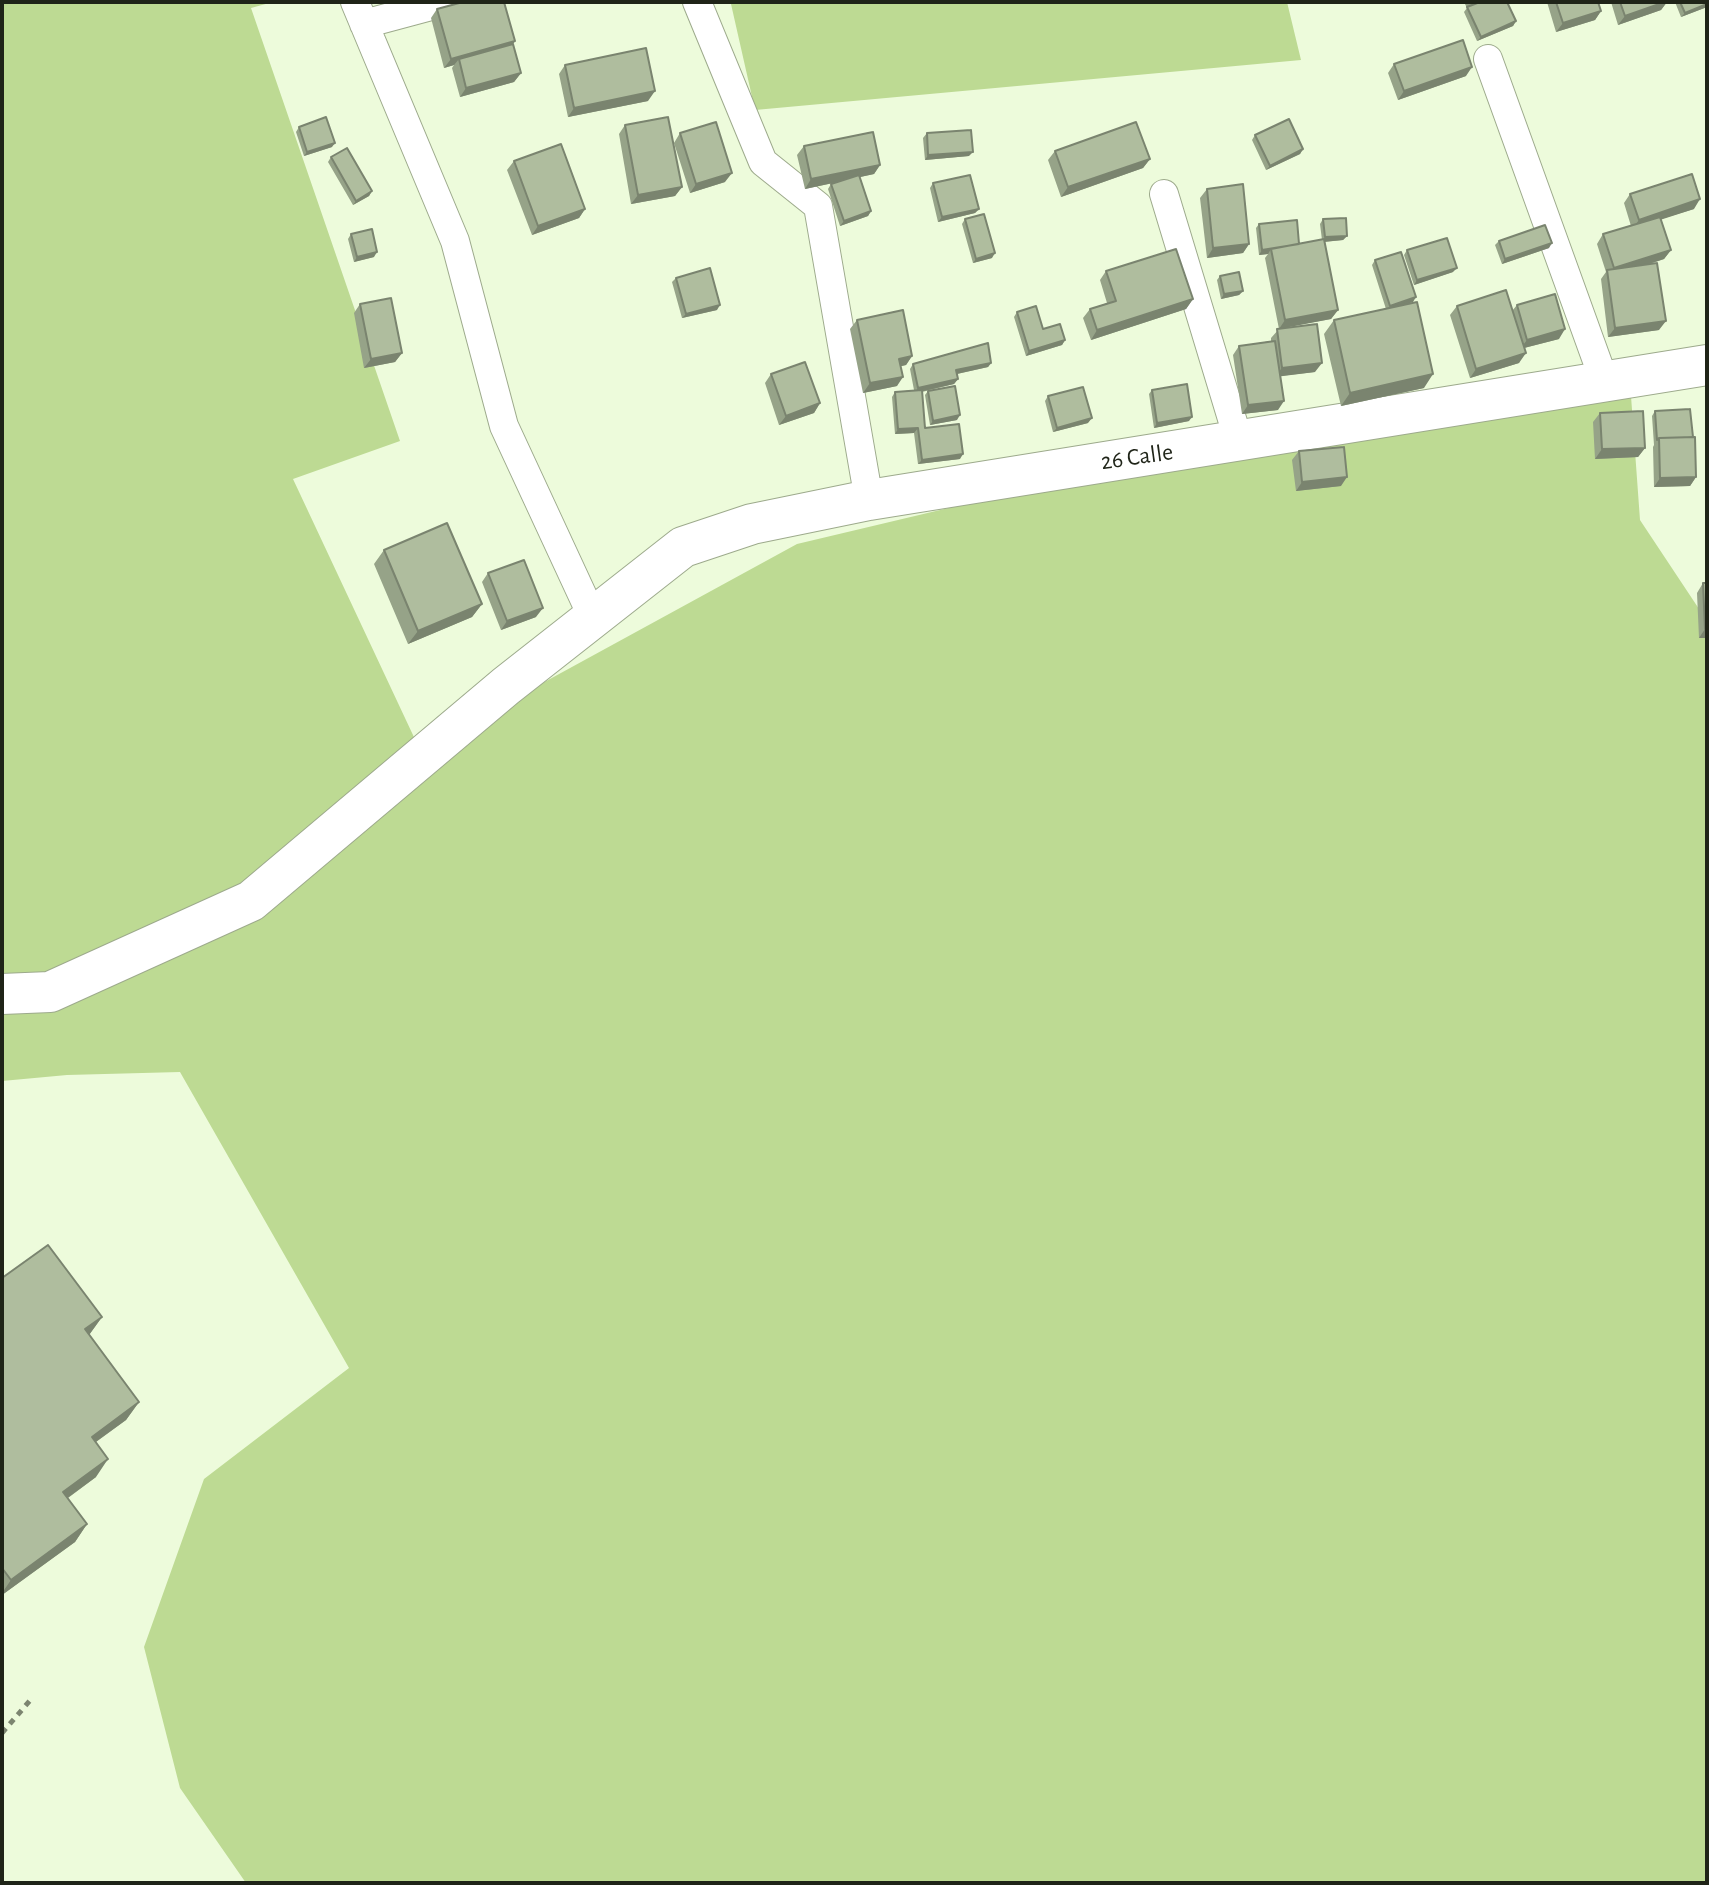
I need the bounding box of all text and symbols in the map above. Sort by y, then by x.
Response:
street label: 26 Calle [1099,438,1175,476]

